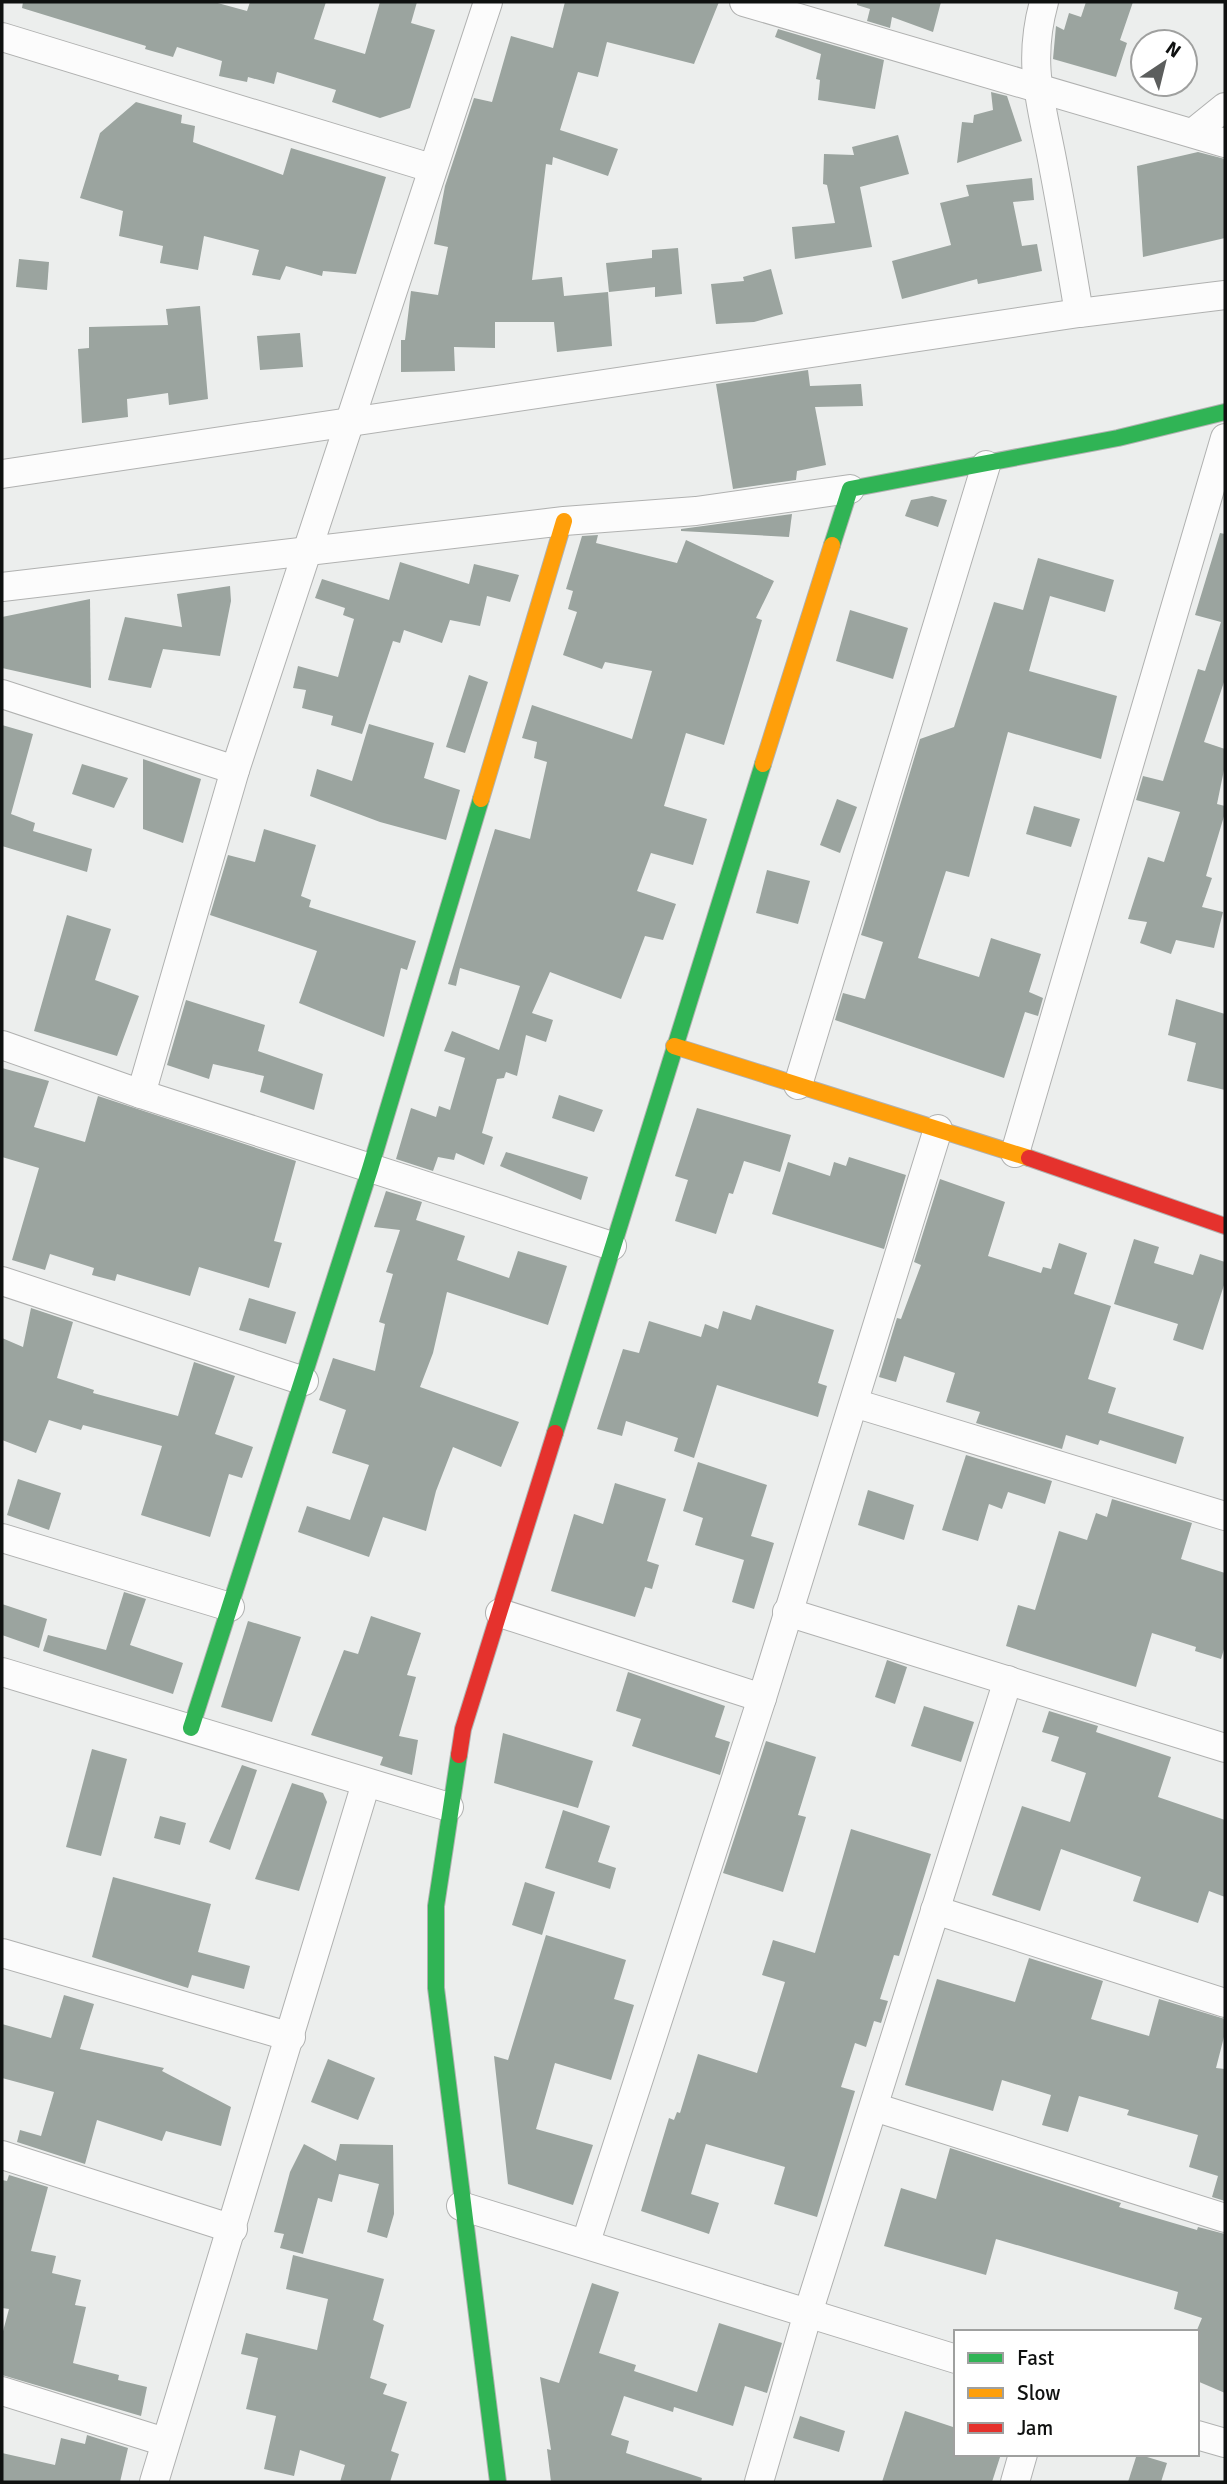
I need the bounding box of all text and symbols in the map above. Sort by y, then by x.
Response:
north arrow [1129,28,1199,98]
text: N [1161,36,1185,64]
legend [954,2330,1199,2456]
text: Fast [1017,2345,1054,2371]
text: Slow [1017,2380,1061,2406]
text: Jam [1017,2415,1053,2441]

